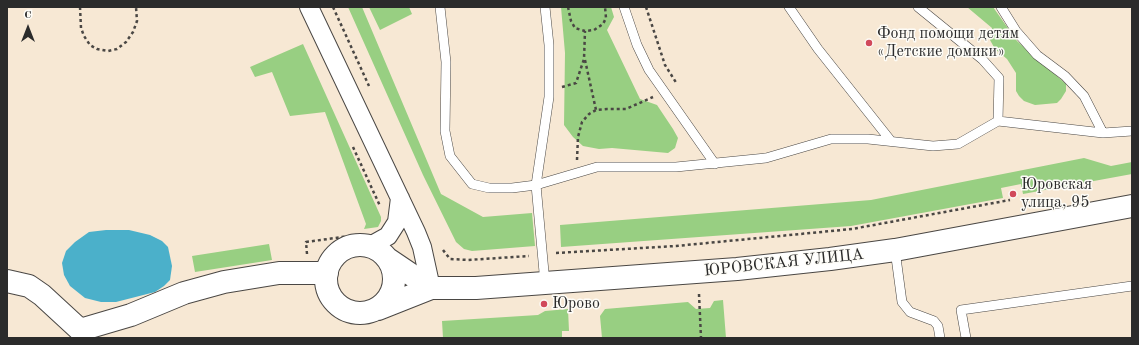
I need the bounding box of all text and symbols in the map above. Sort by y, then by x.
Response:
north arrow [8,8,48,48]
text: С [24,10,32,21]
place label: Фонд помощи детям «Детские домики» [877,24,1019,62]
marker: Фонд помощи детям «Детские домики» [864,38,874,48]
place label: Юровская улица, 95 [1021,175,1092,213]
marker: Юровская улица, 95 [1008,189,1018,199]
street label: ЮРОВСКАЯ УЛИЦА [703,245,865,281]
place label: Юрово [552,294,600,314]
marker: Юрово [539,299,549,309]

